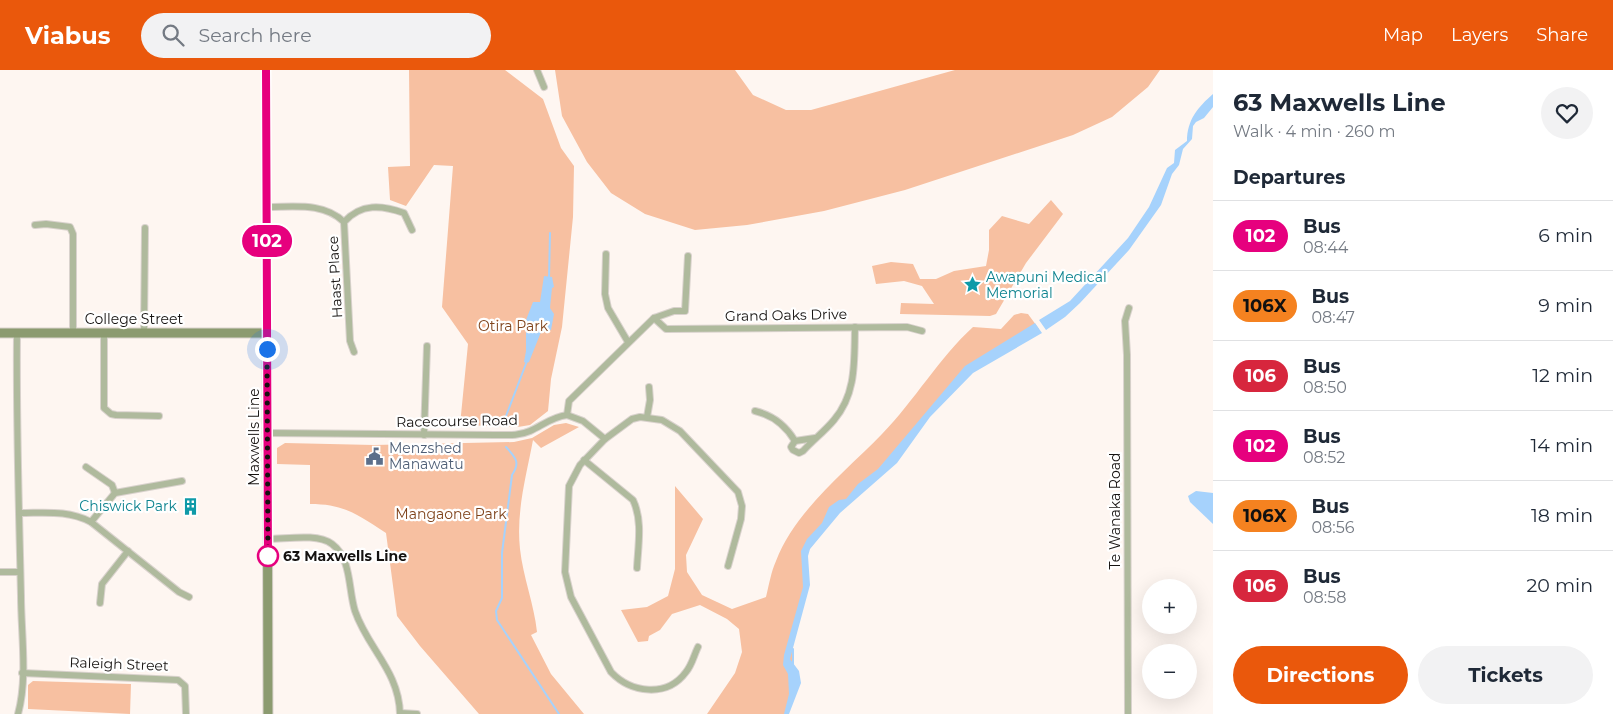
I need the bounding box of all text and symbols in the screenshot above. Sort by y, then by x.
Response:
search box [141,13,491,58]
text: Viabus [25,21,111,50]
icon: search [159,21,187,49]
text: Search here [199,24,312,47]
text: Map [1383,24,1423,46]
text: Layers [1451,24,1508,46]
text: Share [1536,24,1588,46]
button: heart [1541,87,1593,139]
text: 63 Maxwells Line [1233,88,1446,117]
text: Walk · 4 min · 260 m [1233,122,1395,141]
text: Departures [1233,166,1345,189]
text: Bus [1303,215,1341,238]
text: 6 min [1538,224,1593,247]
line badge: 102 [238,225,296,257]
text: 102 [1246,225,1275,247]
text: 102 [252,230,282,252]
street label: Haast Place [324,235,346,319]
text: 08:44 [1303,238,1348,257]
place label: Awapuni Medical Memorial [986,268,1107,302]
place icon: Awapuni Medical Memorial [962,275,982,295]
text: Bus [1312,285,1349,308]
text: 9 min [1538,294,1593,317]
text: 106X [1243,295,1287,317]
street label: Grand Oaks Drive [725,305,847,325]
text: 08:47 [1312,308,1355,327]
street label: College Street [85,310,184,328]
park label: Otira Park [478,317,549,335]
your location [255,337,280,362]
text: Bus [1303,355,1341,378]
text: 12 min [1532,364,1593,387]
text: 106 [1245,365,1276,387]
text: 08:50 [1303,378,1347,397]
street label: Maxwells Line [245,388,263,486]
street label: Racecourse Road [396,411,518,431]
text: Bus [1303,425,1341,448]
text: 14 min [1530,434,1593,457]
text: 102 [1246,435,1275,457]
place label: Menzshed Manawatu [389,439,464,473]
public building icon: Menzshed Manawatu [365,446,385,466]
text: 08:52 [1303,448,1345,467]
street label: Te Wanaka Road [1106,453,1124,569]
text: Bus [1312,495,1349,518]
building icon: Chiswick Park [181,496,201,516]
place label: Chiswick Park [79,497,178,515]
text: 18 min [1531,504,1593,527]
park label: Mangaone Park [395,505,507,523]
text: 106X [1243,505,1287,527]
text: 08:56 [1312,518,1355,537]
marker: 63 Maxwells Line [257,545,279,567]
place label: 63 Maxwells Line [283,547,407,565]
text: Bus [1303,565,1341,588]
text: 20 min [1527,574,1593,597]
text: 106 [1245,575,1276,597]
map controls [1142,579,1197,699]
button: + [1142,579,1197,634]
text: 08:58 [1303,588,1346,607]
button: − [1142,644,1197,699]
button: Directions [1233,646,1408,704]
button: Tickets [1418,646,1593,704]
street label: Raleigh Street [69,653,169,675]

